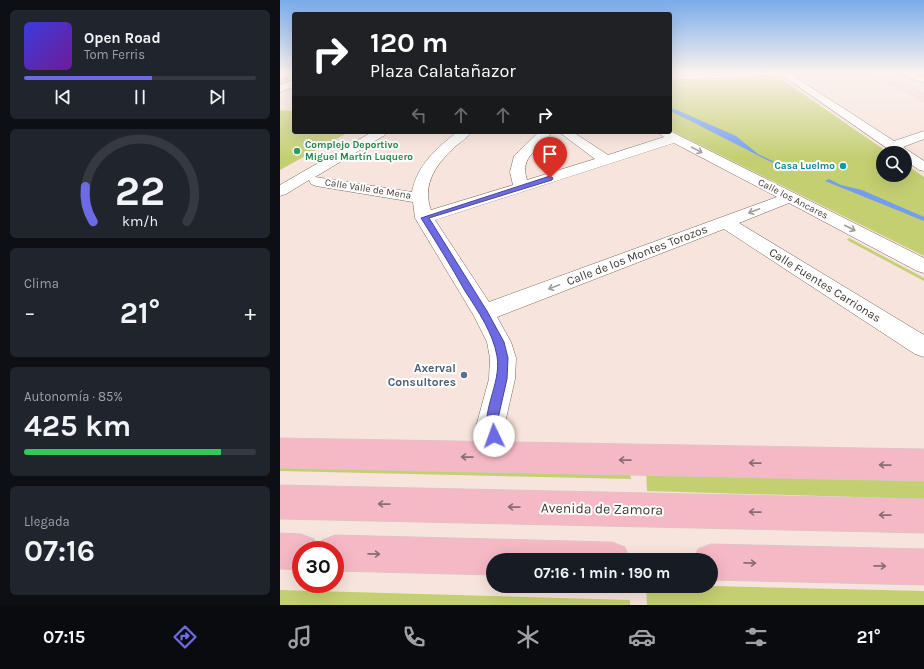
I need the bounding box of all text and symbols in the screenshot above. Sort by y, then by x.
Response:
text: 120 m [370,26,448,59]
icon: right [304,28,356,80]
text: Open Road [84,29,161,47]
text: Tom Ferris [84,47,145,62]
text: Plaza Calatañazor [370,60,516,82]
icon: previous [52,86,74,108]
icon: pause [129,86,151,108]
icon: next [206,86,228,108]
icon: left [408,104,430,126]
icon: ahead [450,104,472,126]
icon: ahead [492,104,514,126]
icon: right [534,104,556,126]
pin [533,137,567,178]
place label: Complejo Deportivo Miguel Martín Luquero [305,139,413,163]
icon: arrive [539,143,561,165]
marker: Complejo Deportivo Miguel Martín Luquero [292,146,302,156]
map controls [876,146,912,182]
button: search [876,146,912,182]
one-way arrow [691,147,703,154]
place label: Casa Luelmo [774,160,835,172]
marker: Casa Luelmo [838,161,848,171]
text: 22 [115,166,165,214]
street label: Calle Valle de Mena [324,176,412,202]
street label: Calle los Ancares [756,176,830,222]
one-way arrow [749,208,761,216]
text: km/h [122,212,158,229]
street label: Calle de los Montes Torozos [565,222,709,288]
one-way arrow [844,225,856,232]
street label: Calle Fuentes Carrionas [767,245,883,325]
text: Clima [24,276,59,291]
one-way arrow [548,283,560,291]
text: 21° [120,295,160,331]
text: − [24,300,36,326]
text: + [244,300,256,326]
place label: Axerval Consultores [388,361,456,389]
marker: Axerval Consultores [459,370,469,380]
text: Autonomía · 85% [24,389,123,404]
text: 425 km [24,408,131,444]
position arrow [473,415,515,457]
one-way arrow [461,453,474,460]
one-way arrow [619,456,632,464]
one-way arrow [749,459,762,466]
one-way arrow [879,461,892,469]
street label: Avenida de Zamora [541,499,663,519]
one-way arrow [378,500,391,508]
one-way arrow [508,503,521,511]
one-way arrow [749,508,762,516]
one-way arrow [879,511,892,519]
text: Llegada [24,514,70,529]
text: 07:16 [24,533,95,569]
speed limit sign: 30 [292,541,344,593]
one-way arrow [367,550,380,558]
one-way arrow [743,559,756,567]
one-way arrow [873,562,886,570]
text: 07:16 · 1 min · 190 m [534,564,670,582]
icon: directions [171,623,199,651]
icon: music [286,623,314,651]
icon: phone [400,623,428,651]
icon: climate [514,623,542,651]
icon: car [628,623,656,651]
icon: filters [742,623,770,651]
text: 07:15 [43,626,85,648]
text: 21° [857,626,881,648]

